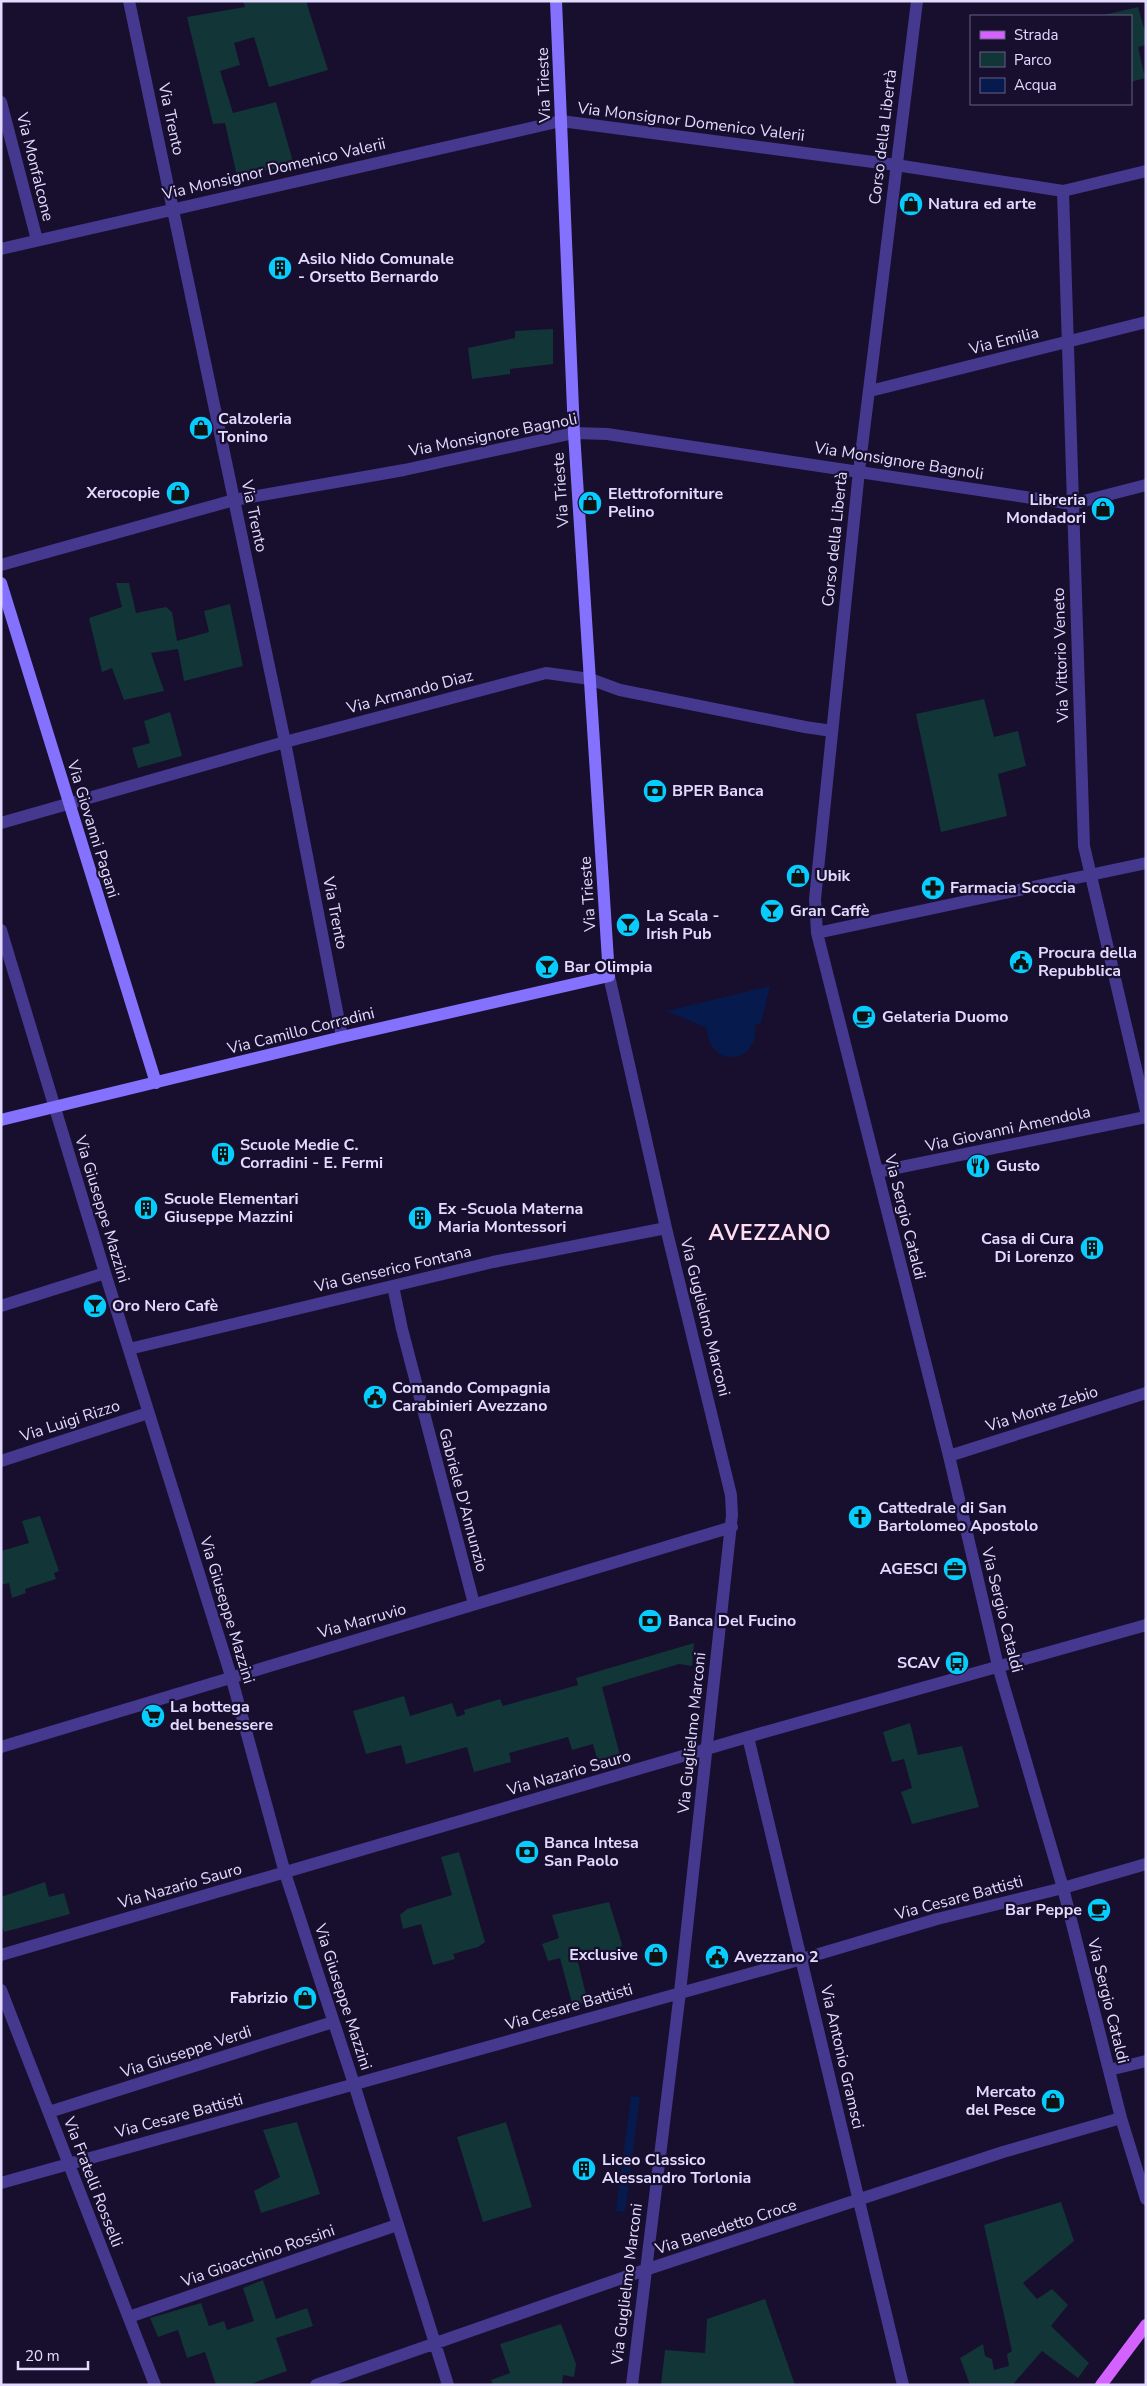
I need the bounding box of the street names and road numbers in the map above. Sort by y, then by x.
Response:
street label: Via Trieste [532,47,556,124]
street label: Corso della Libertà [864,68,902,206]
street label: Via Trento [152,80,189,157]
street label: Via Monsignor Domenico Valerii [575,97,806,147]
street label: Via Monfalcone [11,109,59,224]
street label: Via Monsignor Domenico Valerii [159,133,388,206]
street label: Via Emilia [966,322,1041,361]
street label: Via Monsignore Bagnoli [406,408,579,462]
street label: Via Monsignore Bagnoli [812,437,985,485]
street label: Via Trieste [547,452,575,529]
street label: Corso della Libertà [817,470,853,608]
street label: Via Trento [235,477,272,554]
street label: Via Vittorio Veneto [1048,587,1074,724]
street label: Via Armando Diaz [343,665,476,720]
street label: Via Giovanni Pagani [61,757,124,901]
street label: Via Trieste [574,856,602,933]
street label: Via Trento [317,874,353,951]
street label: Via Camillo Corradini [224,1002,377,1060]
street label: Via Giovanni Amendola [922,1101,1093,1157]
street label: Via Giuseppe Mazzini [69,1132,135,1285]
street label: Via Sergio Cataldi [879,1151,931,1282]
street label: Via Guglielmo Marconi [674,1235,735,1398]
street label: Via Genserico Fontana [311,1240,474,1298]
street label: Via Monte Zebio [982,1380,1101,1438]
street label: Via Luigi Rizzo [16,1394,123,1448]
street label: Gabriele D'Annunzio [433,1426,493,1574]
street label: Via Giuseppe Mazzini [194,1533,260,1686]
street label: Via Sergio Cataldi [976,1544,1028,1675]
street label: Via Marruvio [314,1598,409,1644]
street label: Via Guglielmo Marconi [672,1651,711,1816]
street label: Via Nazario Sauro [504,1745,634,1801]
street label: Via Nazario Sauro [115,1858,245,1914]
street label: Via Cesare Battisti [892,1870,1025,1926]
street label: Via Giuseppe Mazzini [309,1920,377,2073]
street label: Via Sergio Cataldi [1082,1935,1134,2066]
street label: Via Cesare Battisti [502,1978,635,2036]
street label: Via Antonio Gramsci [815,1982,869,2131]
street label: Via Giuseppe Verdi [117,2020,254,2084]
street label: Via Cesare Battisti [112,2088,245,2144]
street label: Via Fratelli Rosselli [58,2113,128,2250]
street label: Via Benedetto Croce [652,2194,799,2260]
street label: Via Guglielmo Marconi [606,2202,648,2367]
street label: Via Gioacchino Rossini [177,2219,338,2293]

